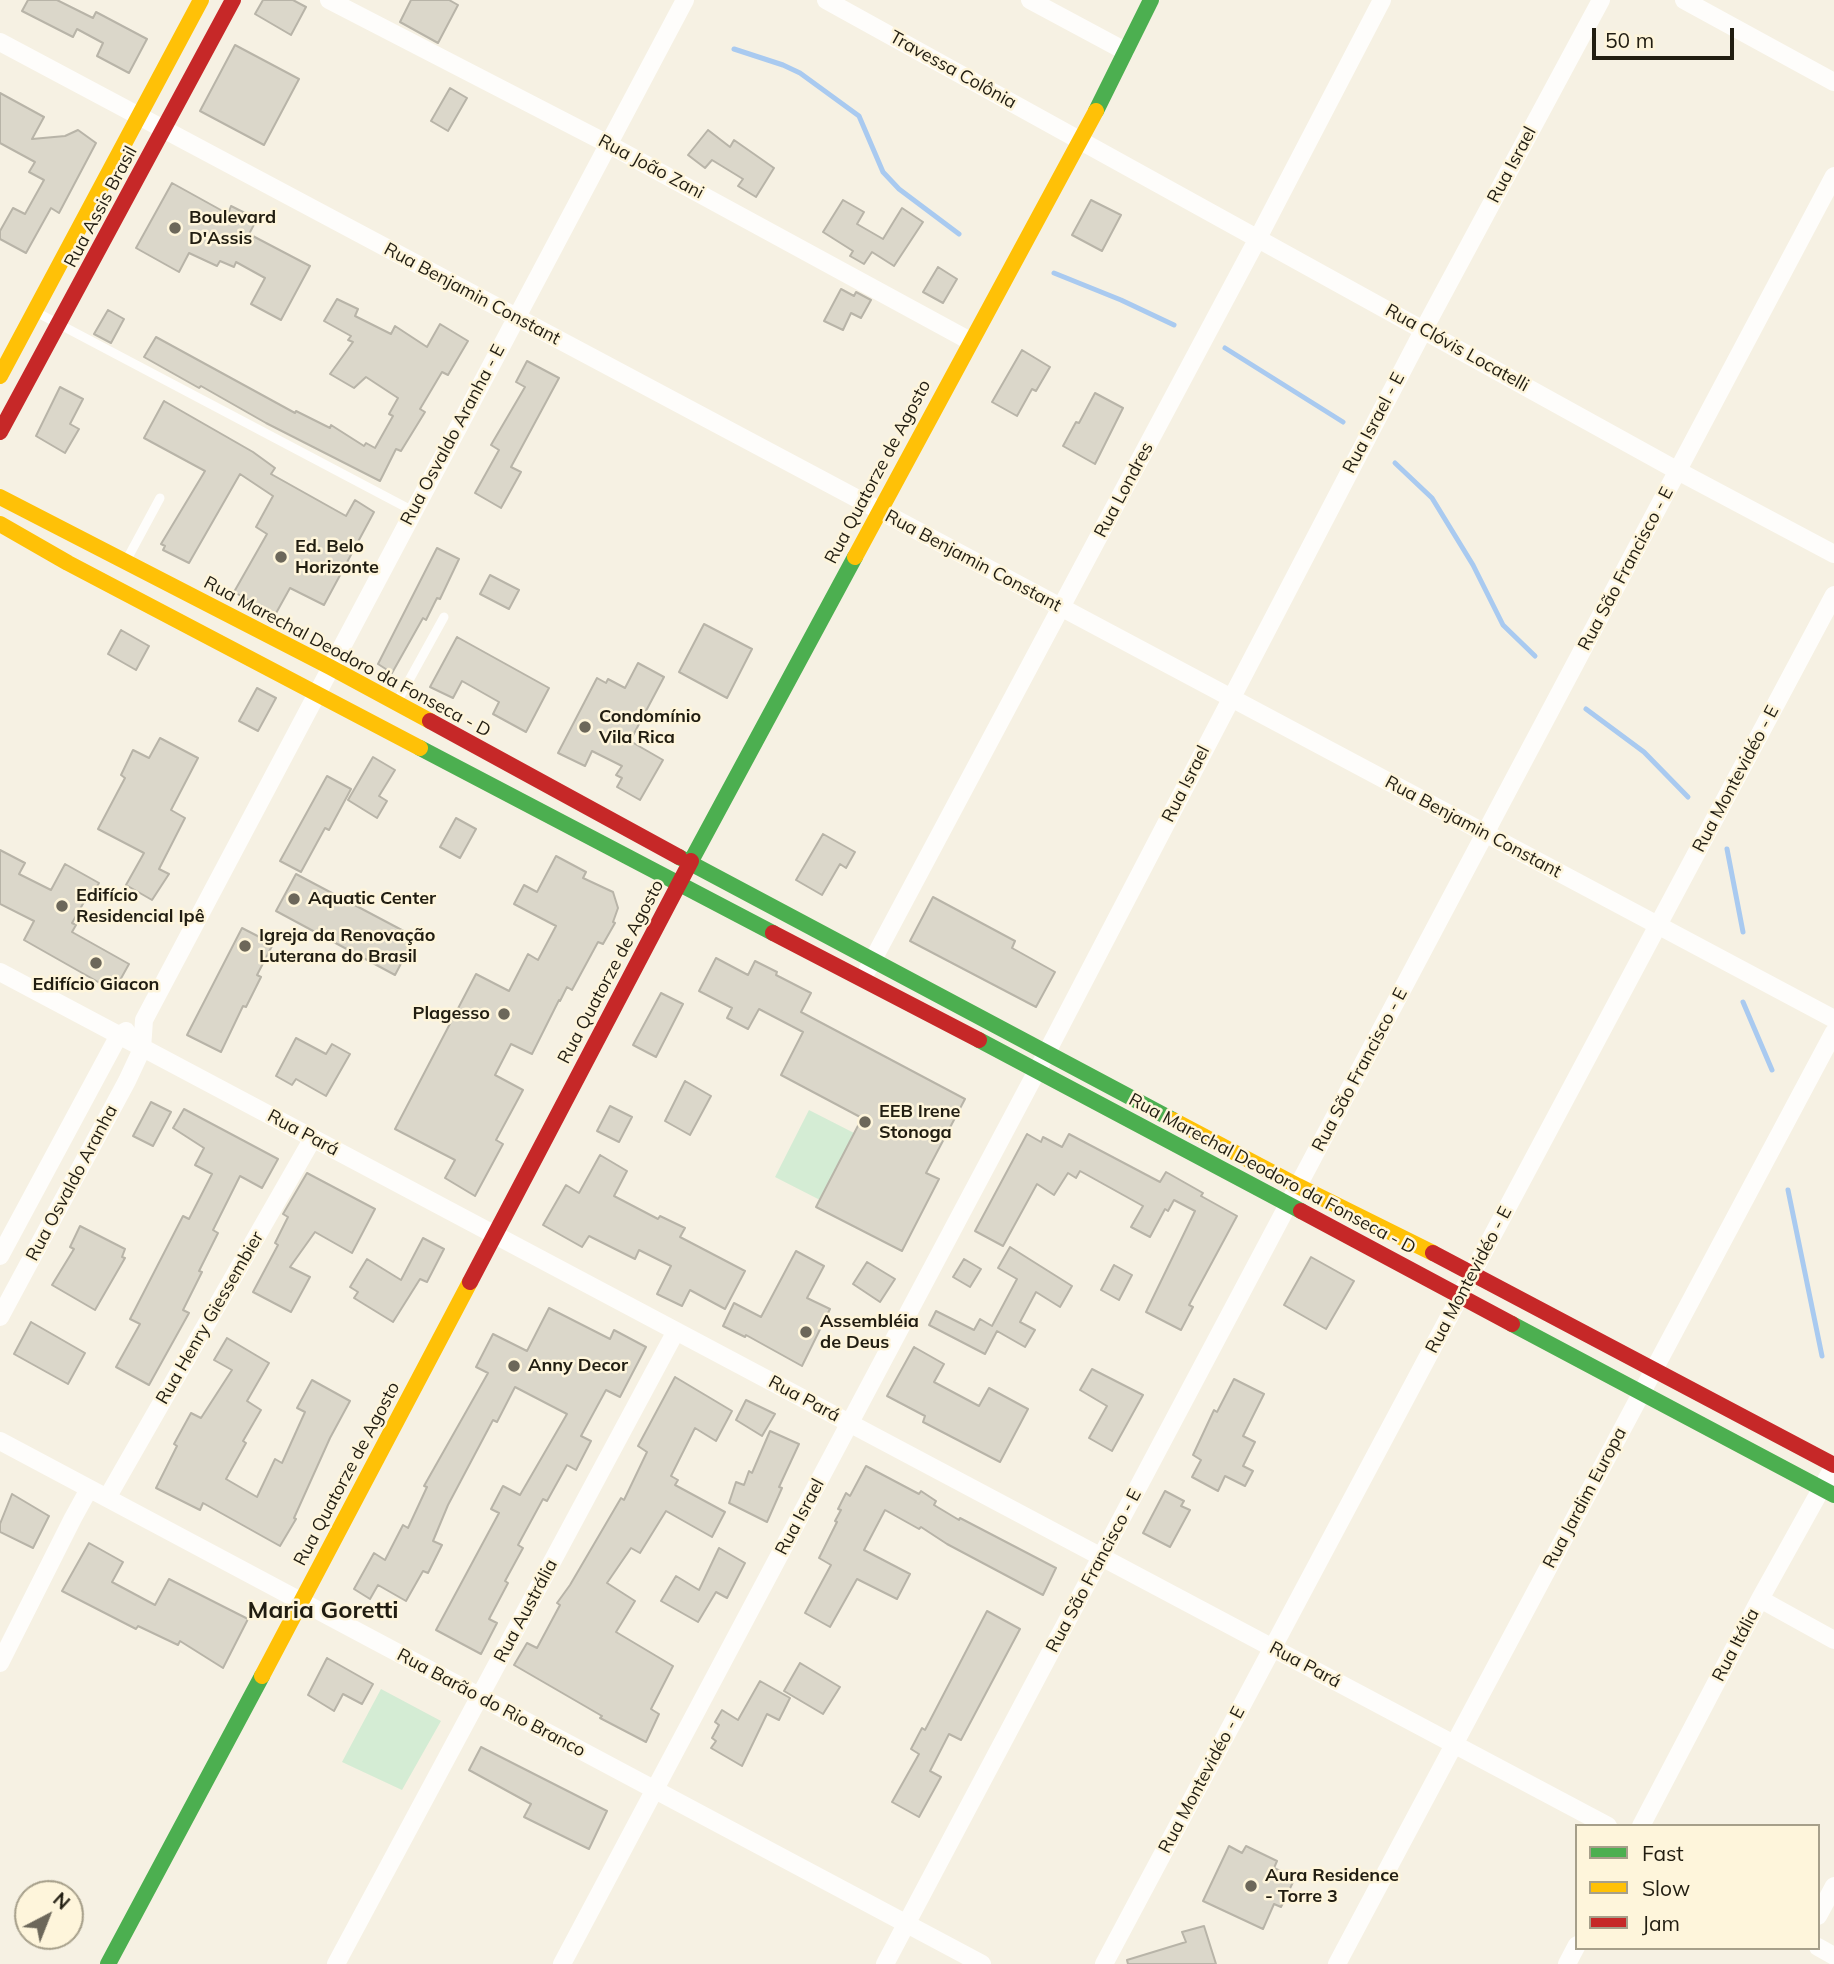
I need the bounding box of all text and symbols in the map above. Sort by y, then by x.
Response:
scale bar [1596,14,1738,58]
street label: Travessa Colônia [886,26,1020,114]
text: 50 m [1605,27,1654,53]
street label: Rua Israel [1483,123,1541,207]
street label: Rua João Zani [594,130,708,204]
street label: Rua Assis Brasil [60,143,142,271]
place label: Boulevard D'Assis [189,207,276,249]
marker: Boulevard D'Assis [167,220,183,236]
street label: Rua Benjamin Constant [380,238,564,350]
street label: Rua Clóvis Locatelli [1381,300,1533,396]
street label: Rua Osvaldo Aranha - E [396,341,510,529]
street label: Rua Israel - E [1338,369,1410,477]
street label: Rua Quatorze de Agosto [820,376,936,568]
street label: Rua Londres [1090,439,1158,541]
street label: Rua São Francisco - E [1574,484,1678,654]
street label: Rua Benjamin Constant [881,505,1065,617]
place label: Ed. Belo Horizonte [295,536,379,578]
marker: Ed. Belo Horizonte [273,549,289,565]
street label: Rua Marechal Deodoro da Fonseca - D [200,572,494,742]
street label: Rua Montevidéo - E [1688,702,1784,856]
place label: Condomínio Vila Rica [599,706,701,748]
marker: Condomínio Vila Rica [577,719,593,735]
street label: Rua Israel [1157,742,1215,826]
street label: Rua Benjamin Constant [1381,771,1565,883]
street label: Rua Quatorze de Agosto [553,876,669,1068]
place label: Edifício Residencial Ipê [76,885,205,928]
place label: Aquatic Center [308,888,436,910]
marker: Aquatic Center [286,891,302,907]
marker: Edifício Residencial Ipê [54,898,70,914]
place label: Igreja da Renovação Luterana do Brasil [259,925,435,968]
marker: Igreja da Renovação Luterana do Brasil [237,938,253,954]
marker: Edifício Giacon [88,955,104,971]
place label: Edifício Giacon [33,974,159,996]
street label: Rua São Francisco - E [1308,985,1412,1155]
place label: Plagesso [412,1003,490,1025]
marker: Plagesso [496,1006,512,1022]
street label: Rua Marechal Deodoro da Fonseca - D [1125,1089,1419,1259]
street label: Rua Osvaldo Aranha [22,1101,122,1265]
place label: EEB Irene Stonoga [879,1101,960,1144]
street label: Rua Pará [264,1105,342,1161]
marker: EEB Irene Stonoga [857,1114,873,1130]
street label: Rua Montevidéo - E [1421,1203,1517,1357]
street label: Rua Henry Giessembier [152,1228,268,1408]
place label: Assembléia de Deus [820,1311,919,1354]
marker: Assembléia de Deus [798,1324,814,1340]
place label: Anny Decor [528,1355,628,1377]
marker: Anny Decor [506,1358,522,1374]
street label: Rua Pará [765,1371,843,1427]
street label: Rua Quatorze de Agosto [289,1378,405,1570]
street label: Rua Jardim Europa [1539,1424,1631,1572]
street label: Rua Israel [771,1475,829,1559]
street label: Rua São Francisco - E [1042,1486,1146,1656]
street label: Rua Austrália [490,1556,562,1666]
district label: Maria Goretti [247,1597,399,1625]
street label: Rua Itália [1708,1605,1764,1685]
street label: Rua Pará [1266,1637,1344,1693]
street label: Rua Barão do Rio Branco [393,1644,589,1762]
street label: Rua Montevidéo - E [1154,1703,1250,1857]
legend [1575,1824,1820,1950]
text: Fast [1642,1840,1684,1866]
place label: Aura Residence - Torre 3 [1265,1865,1399,1908]
text: Slow [1642,1875,1690,1901]
marker: Aura Residence - Torre 3 [1243,1878,1259,1894]
north arrow [14,1880,84,1950]
text: N [48,1887,75,1915]
text: Jam [1642,1910,1680,1936]

